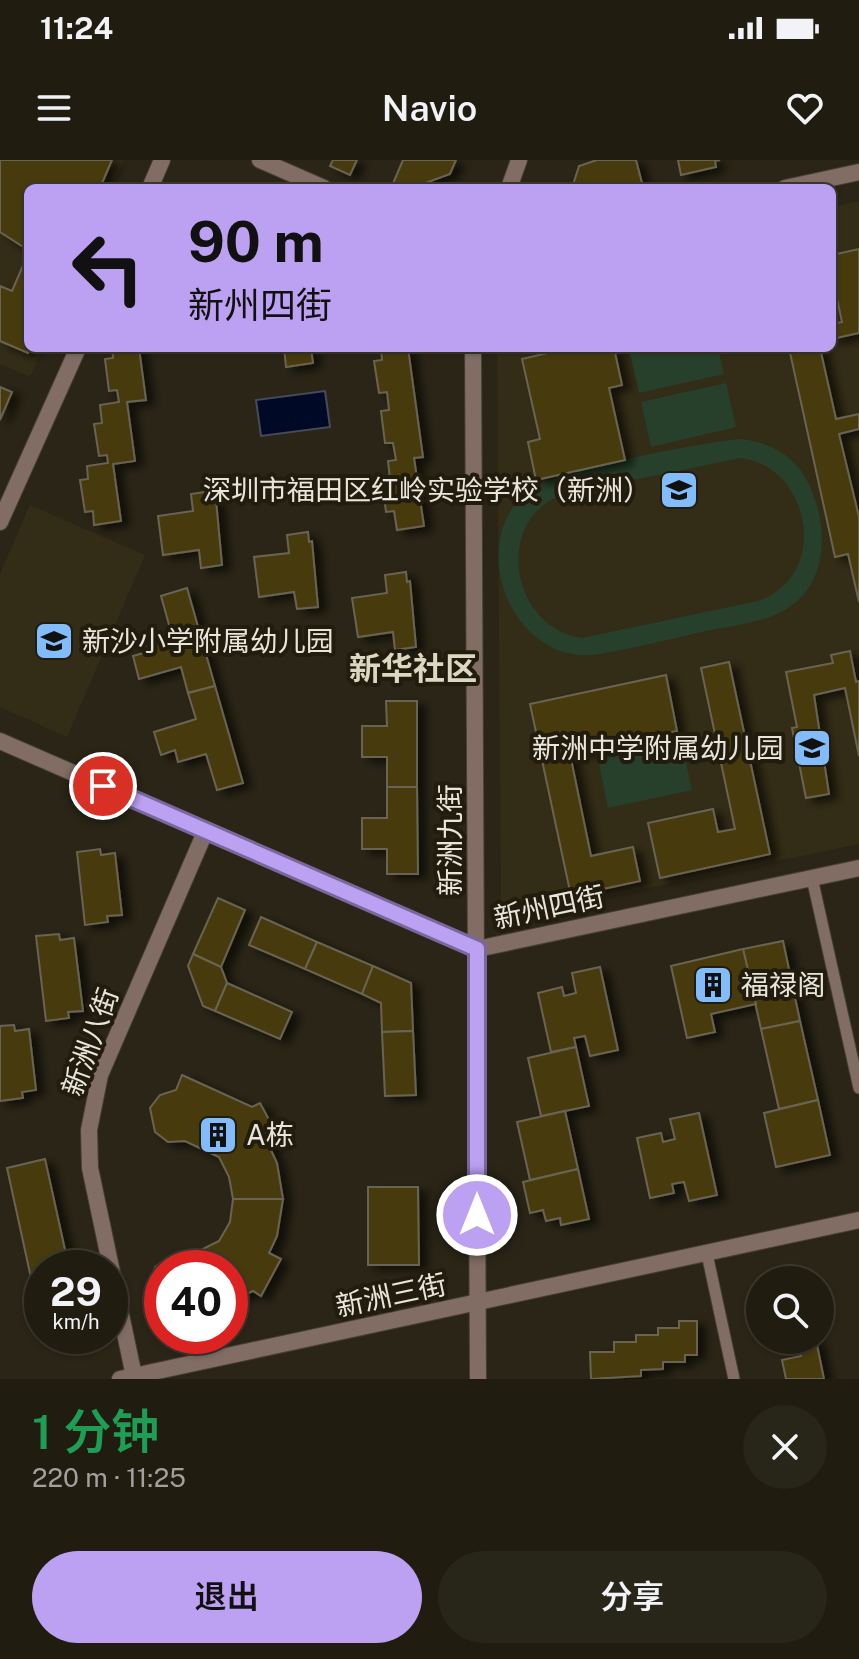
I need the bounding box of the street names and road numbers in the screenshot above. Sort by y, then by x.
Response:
street label: 新洲九街 [433,784,466,896]
street label: 新州四街 [491,879,607,934]
street label: 新洲八街 [55,984,124,1100]
street label: 新洲三街 [333,1267,449,1322]

